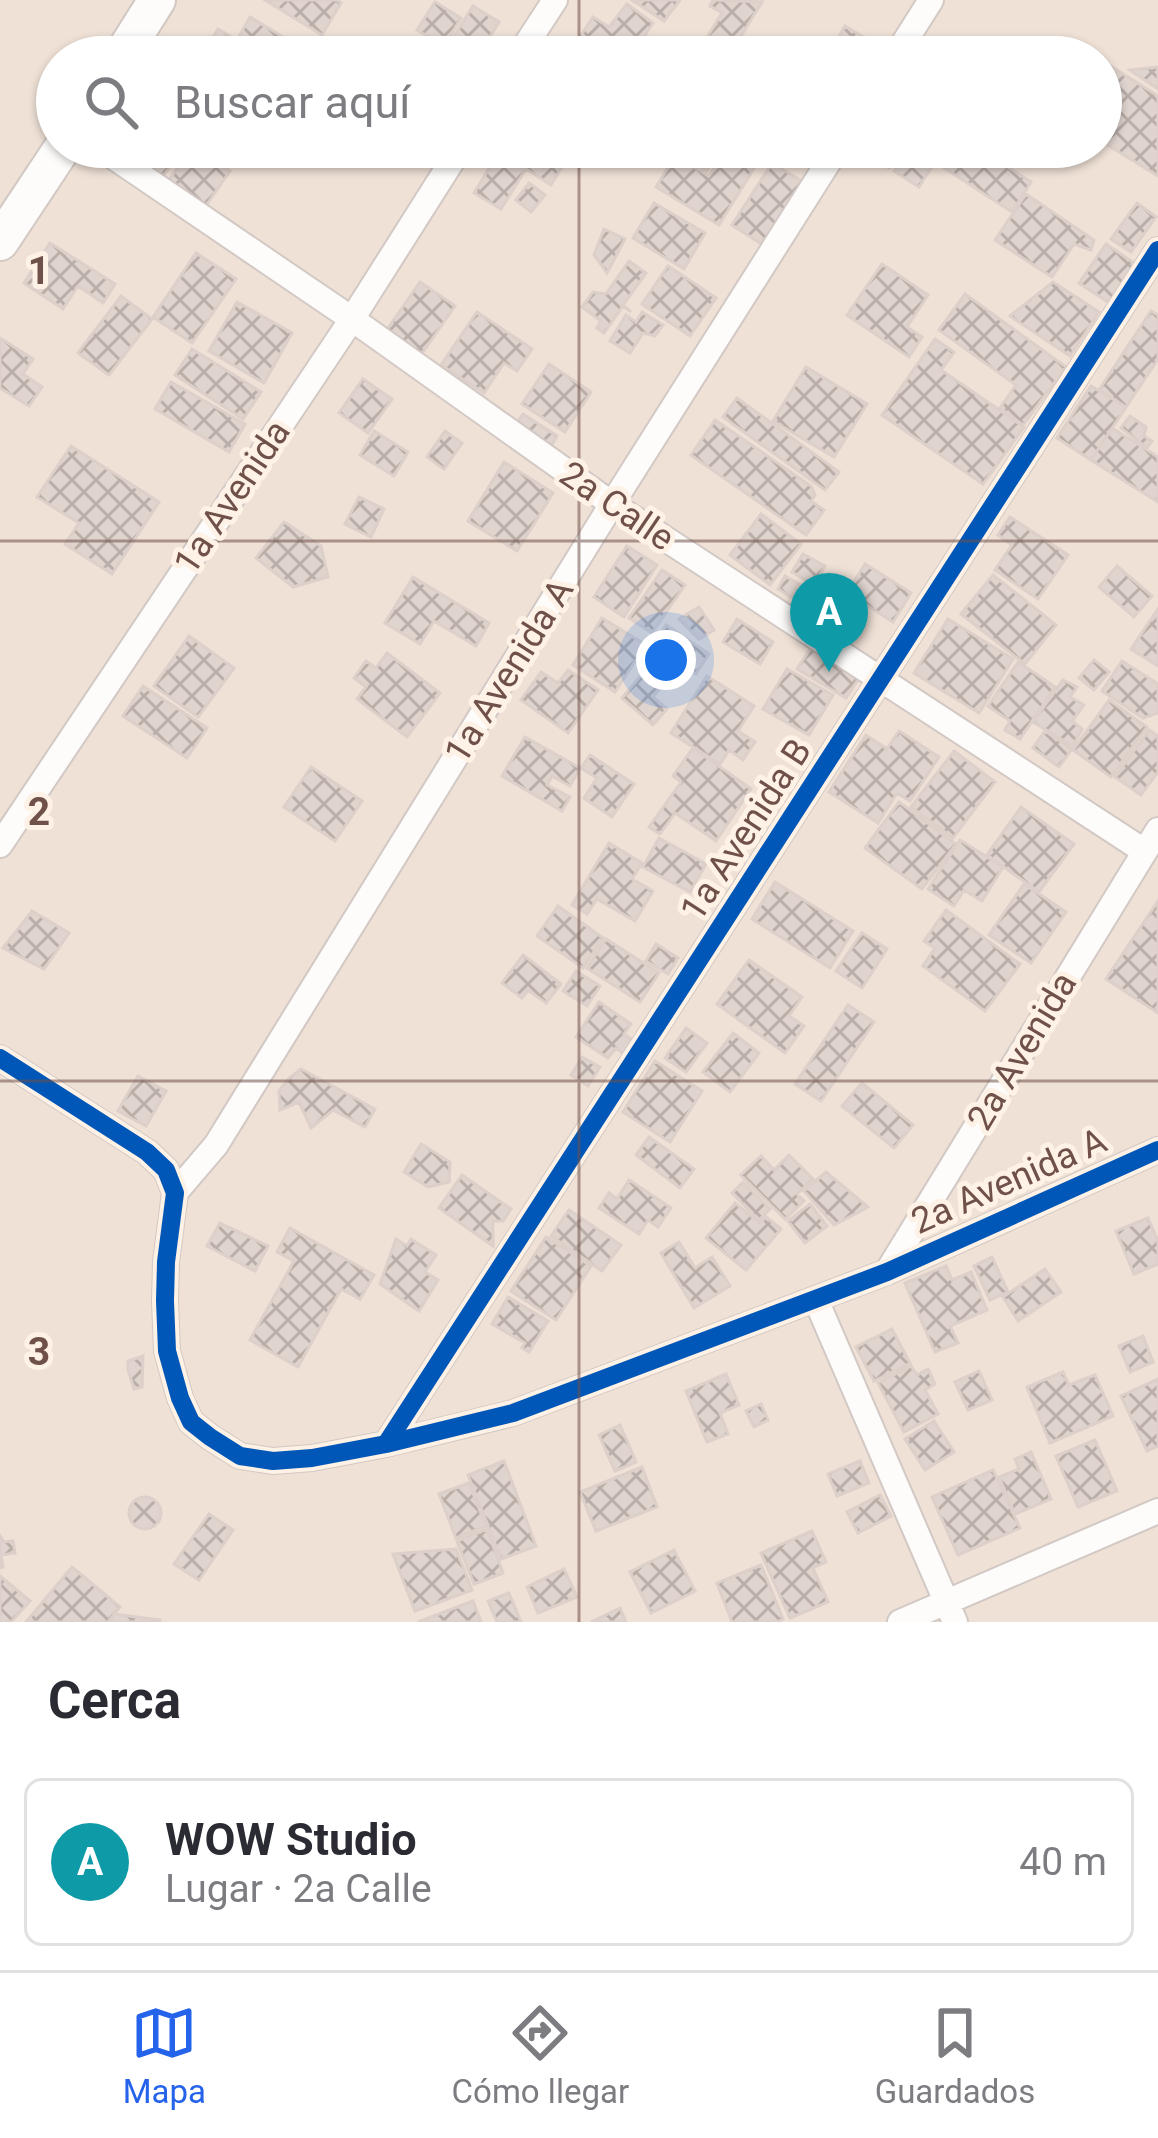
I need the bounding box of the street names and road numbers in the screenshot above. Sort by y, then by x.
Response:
street label: 1a Avenida [165,412,299,582]
street label: 2a Calle [552,453,682,559]
street label: 1a Avenida A [436,571,582,771]
street label: 1a Avenida B [672,732,820,928]
street label: 2a Avenida [959,965,1085,1137]
street label: 2a Avenida A [905,1119,1113,1243]

